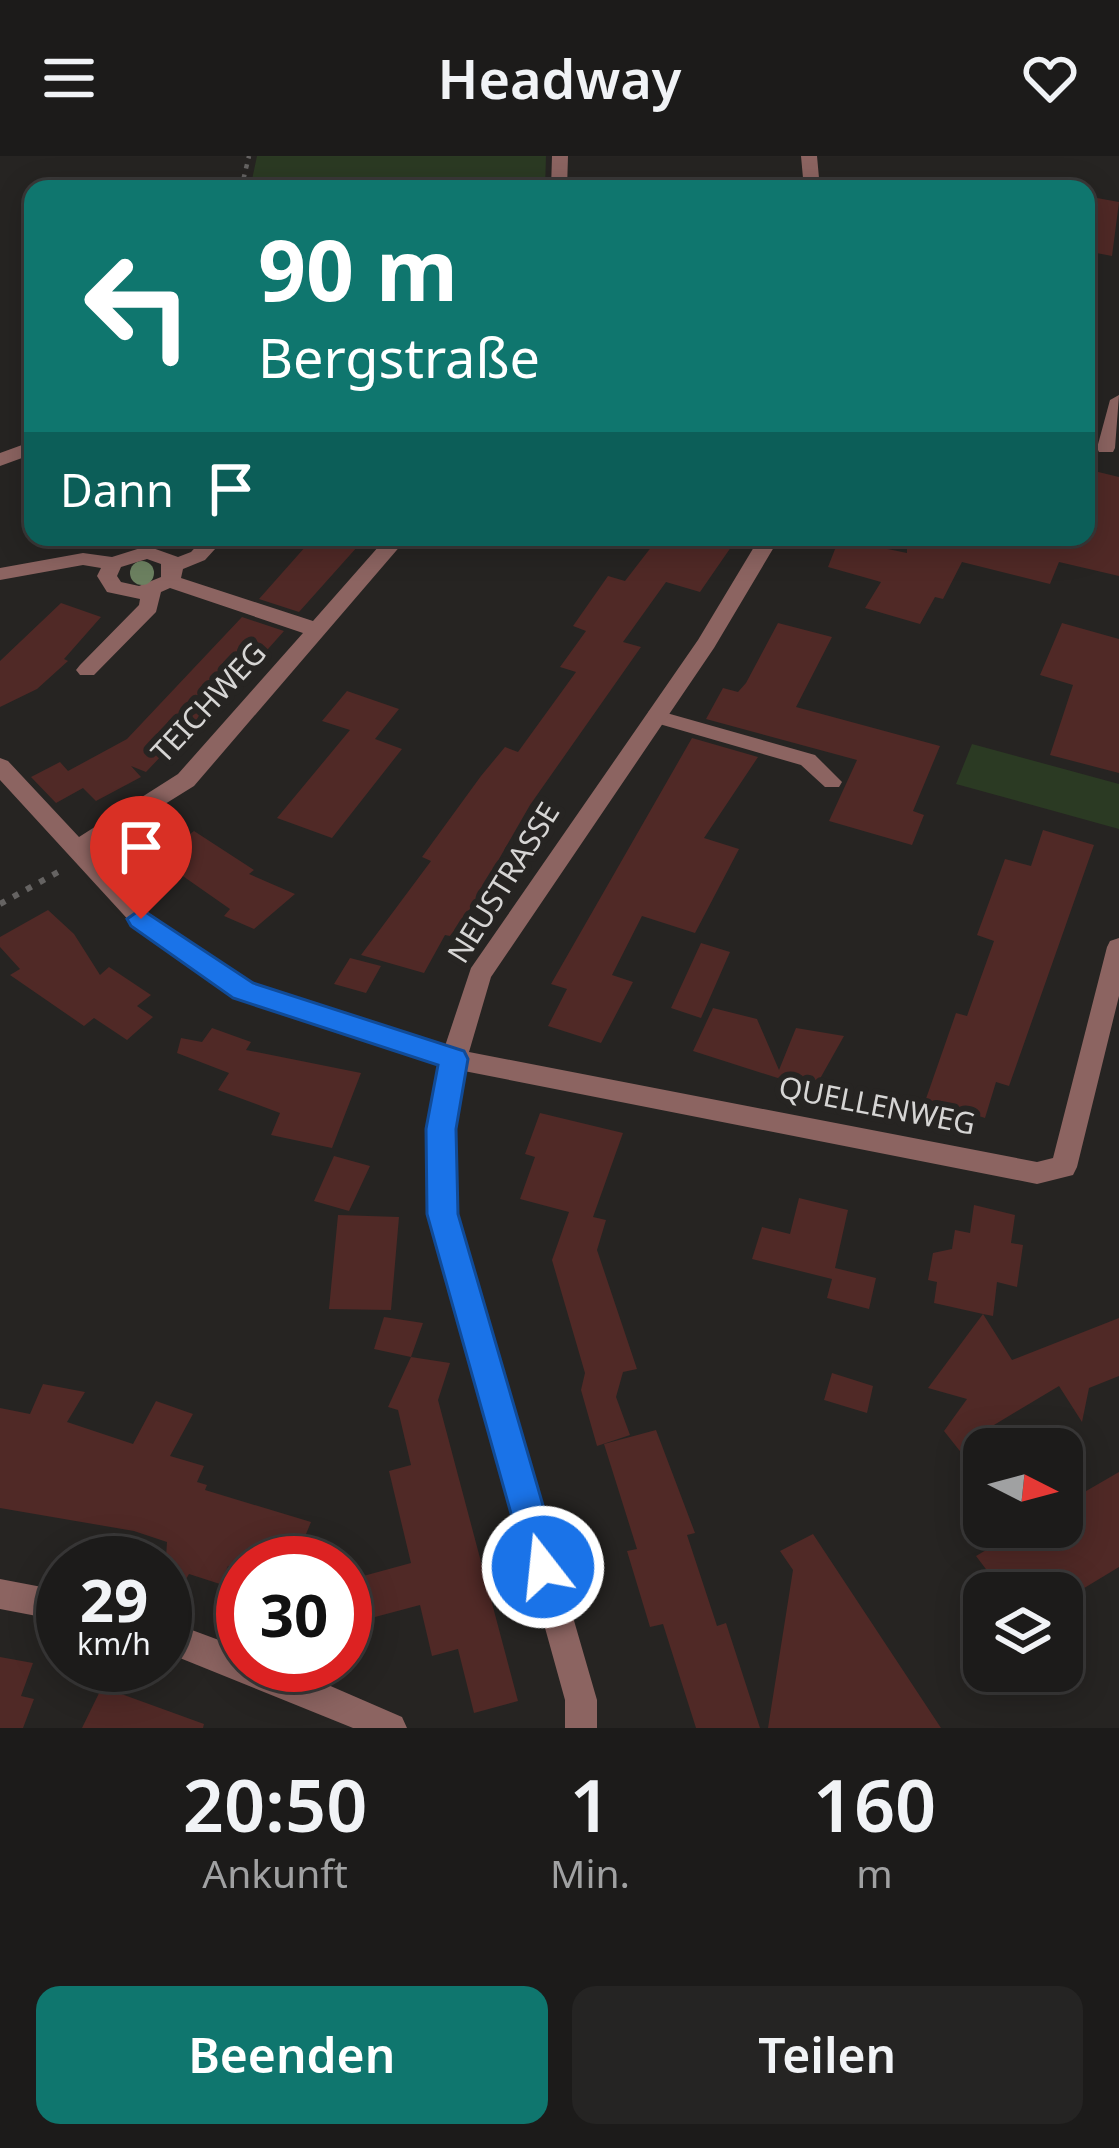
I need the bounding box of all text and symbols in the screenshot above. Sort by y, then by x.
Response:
text: Headway [438,41,681,115]
icon: menu [36,45,102,111]
icon: heart [1017,45,1083,111]
text: 90 m [258,211,458,326]
icon: left [60,228,216,384]
text: Bergstraße [258,320,540,394]
icon: arrive [198,456,264,522]
text: Dann [60,459,174,520]
street label: TEICHWEG [141,633,274,771]
street label: NEUSTRASSE [437,794,568,970]
pin [90,796,192,919]
icon: arrive [108,814,174,880]
street label: QUELLENWEG [776,1065,979,1144]
north arrow [963,1428,1083,1548]
map controls [963,1428,1083,1692]
position arrow [480,1504,606,1630]
speed limit sign: 30 [216,1536,372,1692]
text: 29 [80,1558,148,1640]
button: layers [963,1572,1083,1692]
text: km/h [77,1623,151,1664]
text: 20:50 [183,1755,367,1853]
text: 1 [569,1755,611,1853]
text: 160 [813,1755,936,1853]
text: Ankunft [202,1846,348,1899]
text: Min. [550,1846,630,1899]
text: m [856,1846,893,1899]
button: Beenden [36,1986,548,2124]
button: Teilen [572,1986,1083,2124]

